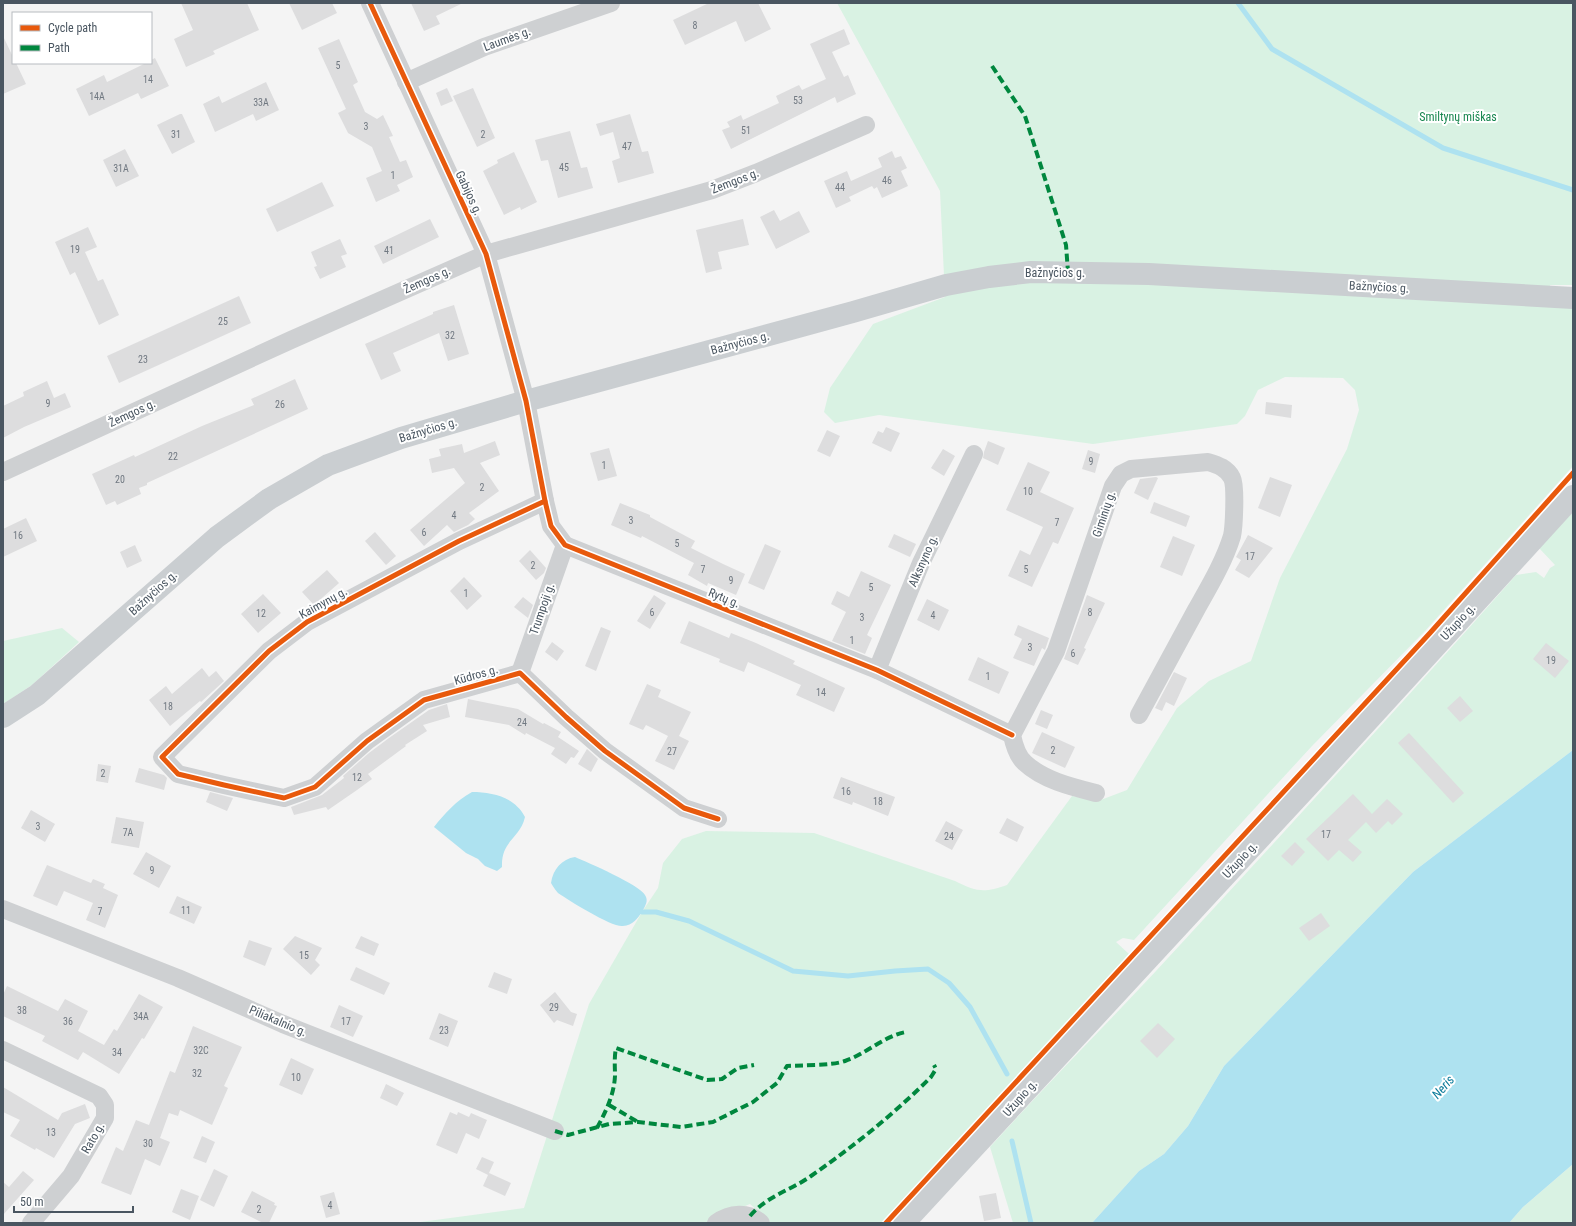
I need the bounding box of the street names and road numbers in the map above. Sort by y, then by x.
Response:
street label: Laumės g. [481,24,533,54]
street label: Žemgos g. [709,165,761,197]
street label: Gabijos g. [453,169,485,217]
street label: Žemgos g. [401,263,453,297]
street label: Bažnyčios g. [1025,266,1085,280]
street label: Bažnyčios g. [1349,278,1409,296]
street label: Bažnyčios g. [709,328,771,358]
street label: Žemgos g. [106,395,158,430]
street label: Bažnyčios g. [397,415,459,445]
street label: Giminių g. [1090,489,1118,539]
street label: Alksnyno g. [905,533,941,589]
street label: Bažnyčios g. [126,568,180,618]
street label: Trumpoji g. [527,581,557,637]
street label: Kaimynų g. [297,584,349,622]
street label: Rytų g. [706,585,742,611]
street label: Užupio g. [1438,601,1478,643]
street label: Kūdros g. [452,662,500,688]
street label: Užupio g. [1220,839,1260,881]
street label: Piliakalnio g. [247,1003,309,1039]
street label: Užupio g. [1000,1077,1040,1119]
street label: Rato g. [79,1120,107,1156]

